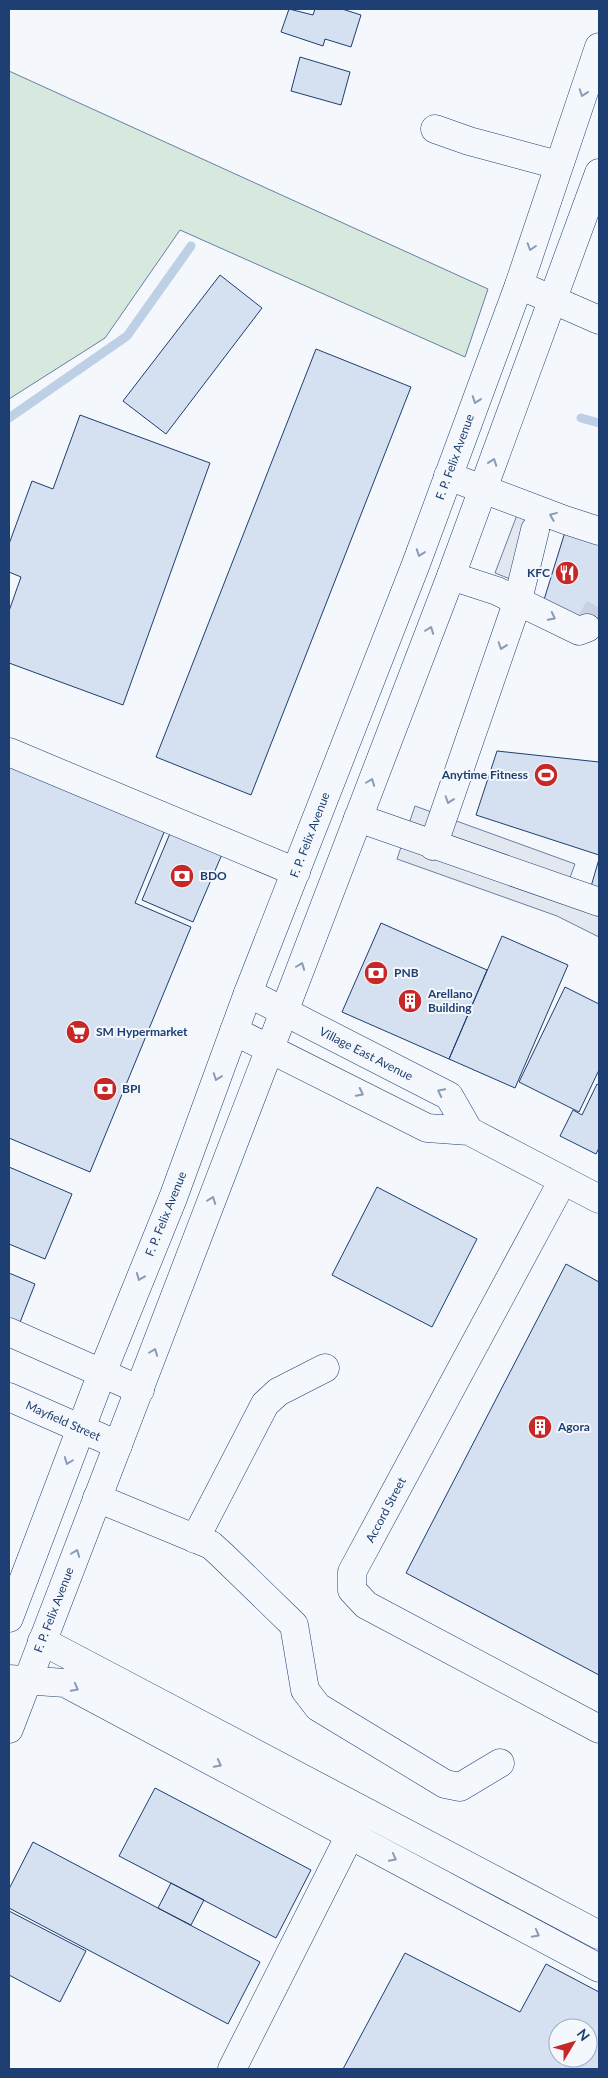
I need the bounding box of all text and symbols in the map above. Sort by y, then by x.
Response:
one-way arrow [579,89,589,97]
one-way arrow [527,243,537,251]
one-way arrow [472,395,482,404]
street label: F. P. Felix Avenue [432,412,477,502]
one-way arrow [487,458,497,467]
one-way arrow [549,511,558,522]
one-way arrow [416,548,426,556]
restaurant icon: KFC [554,560,580,586]
place label: KFC [527,565,550,580]
one-way arrow [547,611,556,621]
one-way arrow [424,626,434,635]
one-way arrow [498,641,508,650]
sports icon: Anytime Fitness [533,762,559,788]
place label: Anytime Fitness [441,767,528,782]
one-way arrow [365,778,376,787]
street label: F. P. Felix Avenue [286,790,333,880]
one-way arrow [445,795,455,803]
bank icon: BDO [169,863,195,889]
place label: BDO [200,868,227,883]
bank icon: PNB [363,960,389,986]
one-way arrow [295,962,305,971]
place label: PNB [394,965,419,980]
place label: Arellano Building [427,986,473,1015]
building icon: Arellano Building [397,988,423,1014]
supermarket icon: SM Hypermarket [65,1019,91,1045]
place label: SM Hypermarket [96,1024,188,1039]
street label: Village East Avenue [317,1024,415,1084]
one-way arrow [213,1072,223,1080]
bank icon: BPI [92,1076,118,1102]
place label: BPI [122,1081,141,1096]
one-way arrow [355,1087,364,1097]
one-way arrow [438,1088,447,1098]
street label: F. P. Felix Avenue [142,1169,189,1258]
one-way arrow [206,1196,216,1205]
one-way arrow [136,1273,146,1281]
one-way arrow [148,1348,158,1357]
street label: Mayfield Street [23,1397,104,1444]
building icon: Agora [527,1414,553,1440]
place label: Agora [557,1419,590,1434]
one-way arrow [64,1457,74,1465]
street label: Accord Street [362,1474,409,1545]
one-way arrow [70,1549,80,1557]
street label: F. P. Felix Avenue [30,1565,77,1655]
one-way arrow [70,1681,79,1691]
one-way arrow [213,1758,222,1768]
one-way arrow [388,1852,397,1862]
one-way arrow [531,1928,540,1938]
north arrow [548,2018,598,2068]
text: N [574,2025,594,2044]

